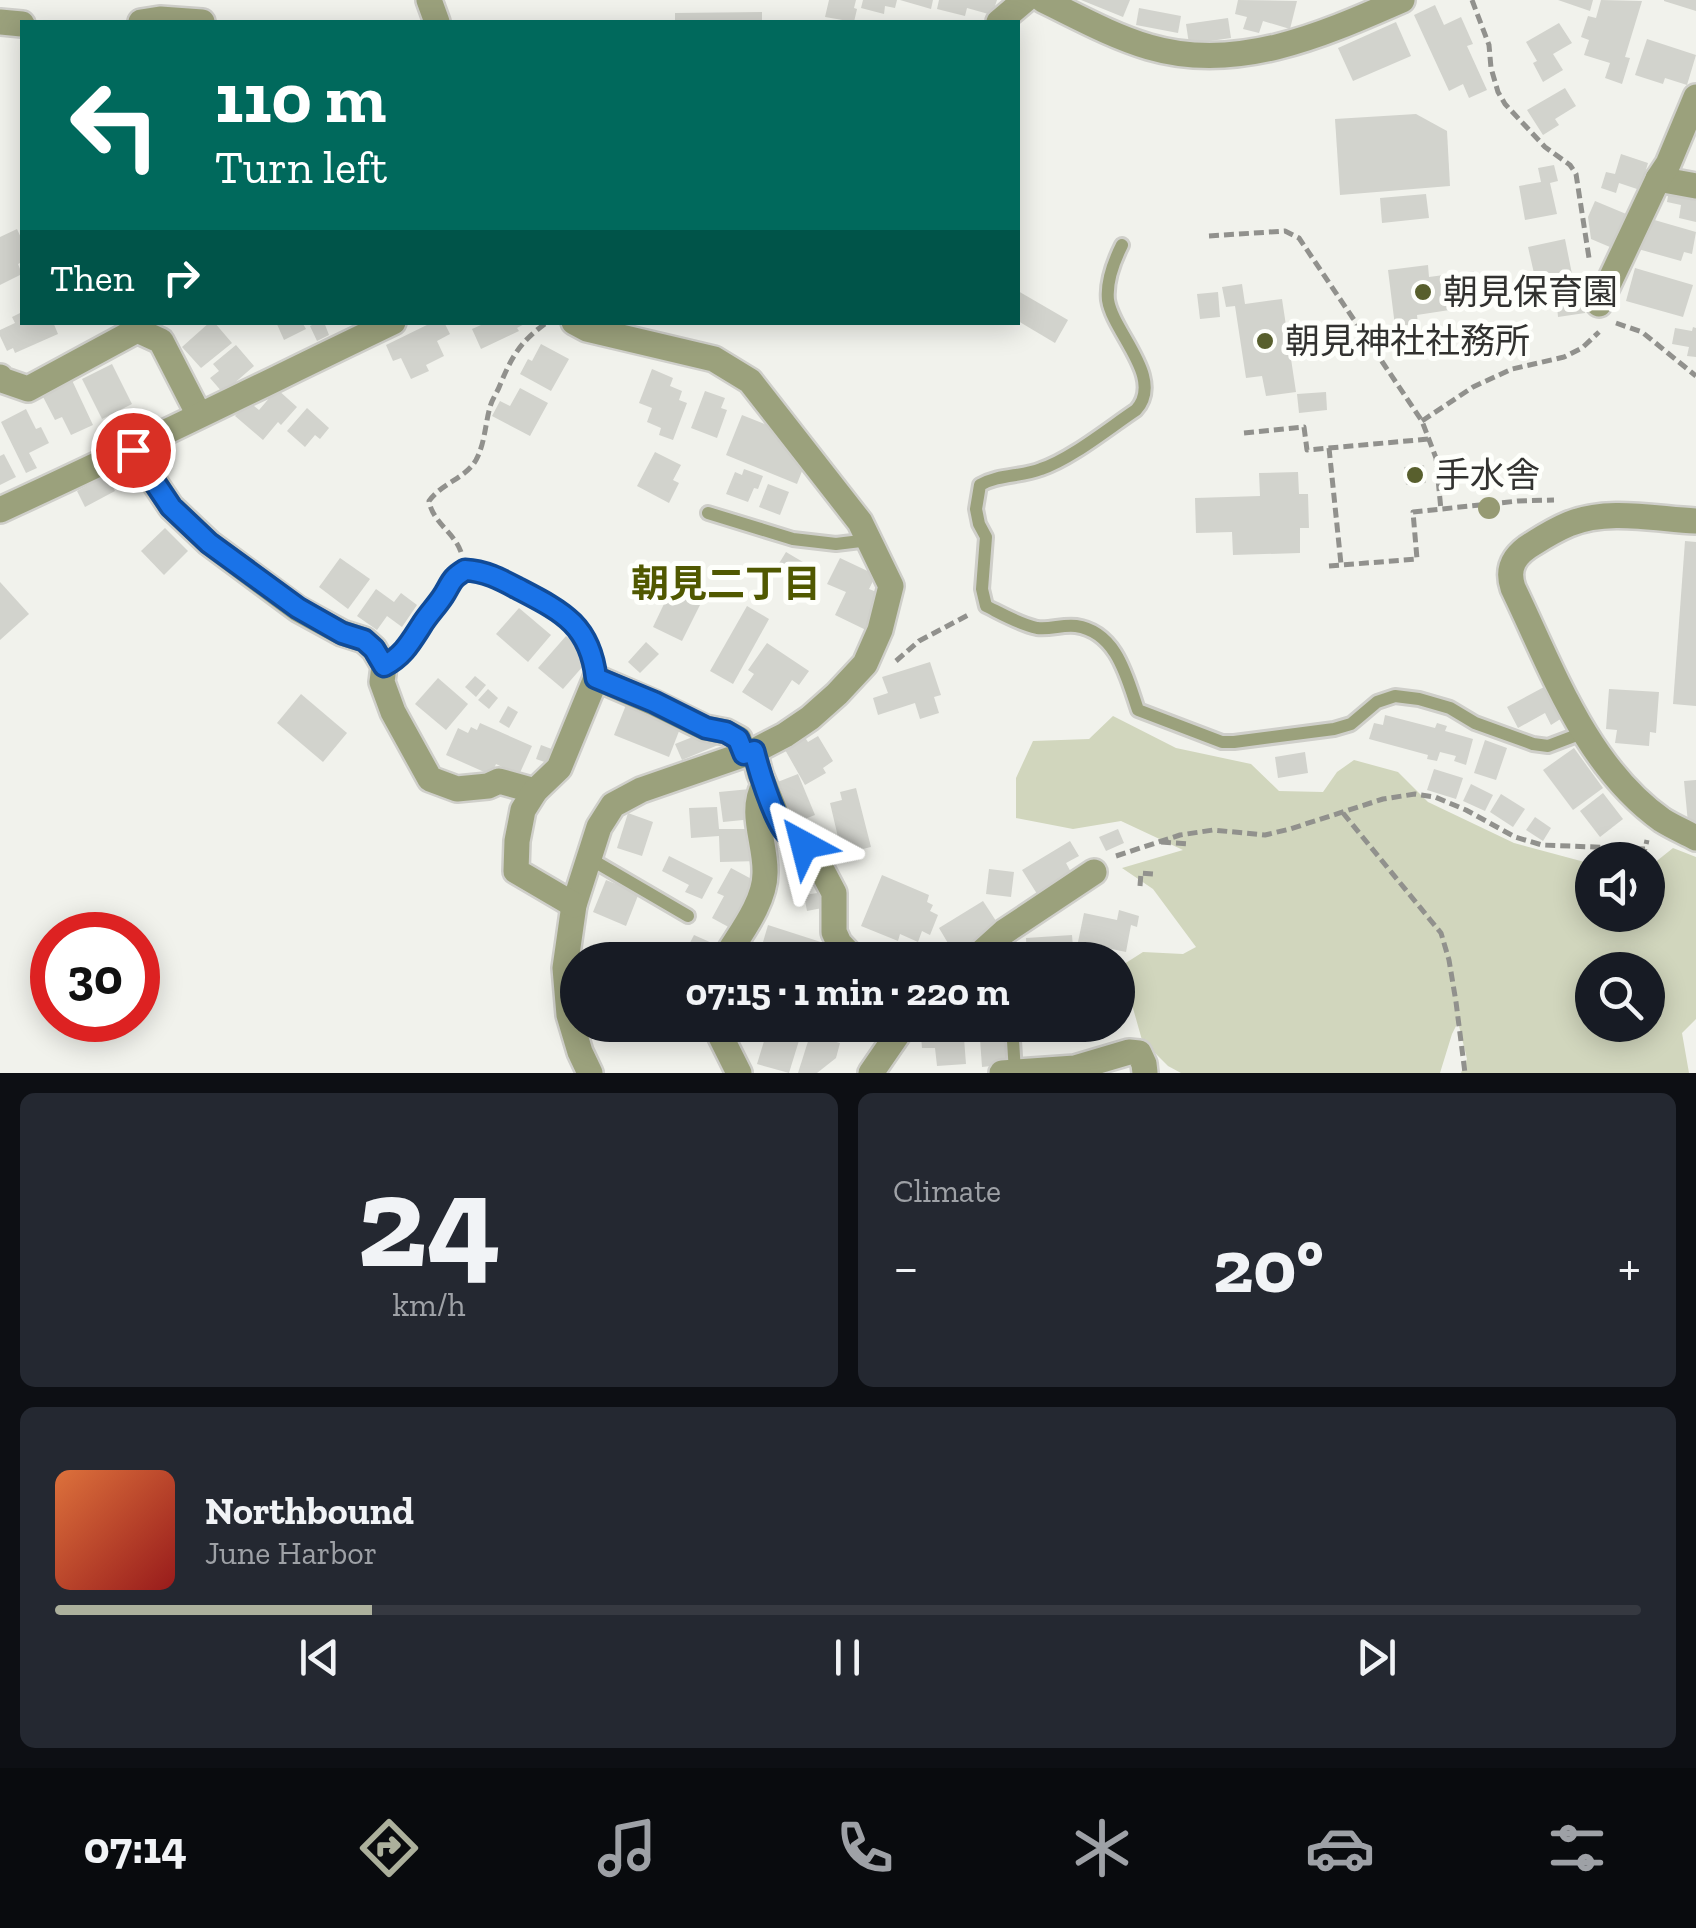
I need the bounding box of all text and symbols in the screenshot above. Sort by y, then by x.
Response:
text: 110 m [215,56,386,140]
icon: left [50,60,180,190]
text: Turn left [215,141,387,195]
icon: right [154,250,209,305]
text: Then [50,255,134,301]
place label: 朝見保育園 [1443,271,1618,313]
marker: 朝見保育園 [1412,281,1434,303]
place label: 朝見神社社務所 [1285,320,1530,362]
marker: 朝見神社社務所 [1254,330,1276,352]
pin [91,408,176,493]
icon: arrive [106,423,161,478]
place label: 手水舎 [1435,454,1540,496]
marker: 手水舎 [1404,464,1426,486]
district label: 朝見二丁目 [631,561,821,607]
position arrow [752,793,856,897]
map controls [1575,842,1665,1042]
button: sound [1575,842,1665,932]
speed limit sign: 30 [30,912,160,1042]
button: search [1575,952,1665,1042]
text: 07:15 · 1 min · 220 m [686,969,1009,1015]
text: 24 [357,1143,501,1299]
text: Climate [893,1172,1001,1210]
text: 20° [1213,1221,1324,1311]
text: − [893,1234,919,1300]
text: + [1618,1234,1641,1300]
text: km/h [392,1286,466,1324]
text: Northbound [205,1488,414,1534]
text: June Harbor [205,1534,377,1572]
icon: previous [292,1630,347,1685]
icon: pause [820,1630,875,1685]
icon: next [1349,1630,1404,1685]
icon: directions [354,1813,424,1883]
icon: music [592,1813,662,1883]
icon: phone [830,1813,900,1883]
icon: climate [1067,1813,1137,1883]
icon: car [1305,1813,1375,1883]
icon: filters [1542,1813,1612,1883]
text: 07:14 [84,1821,187,1875]

